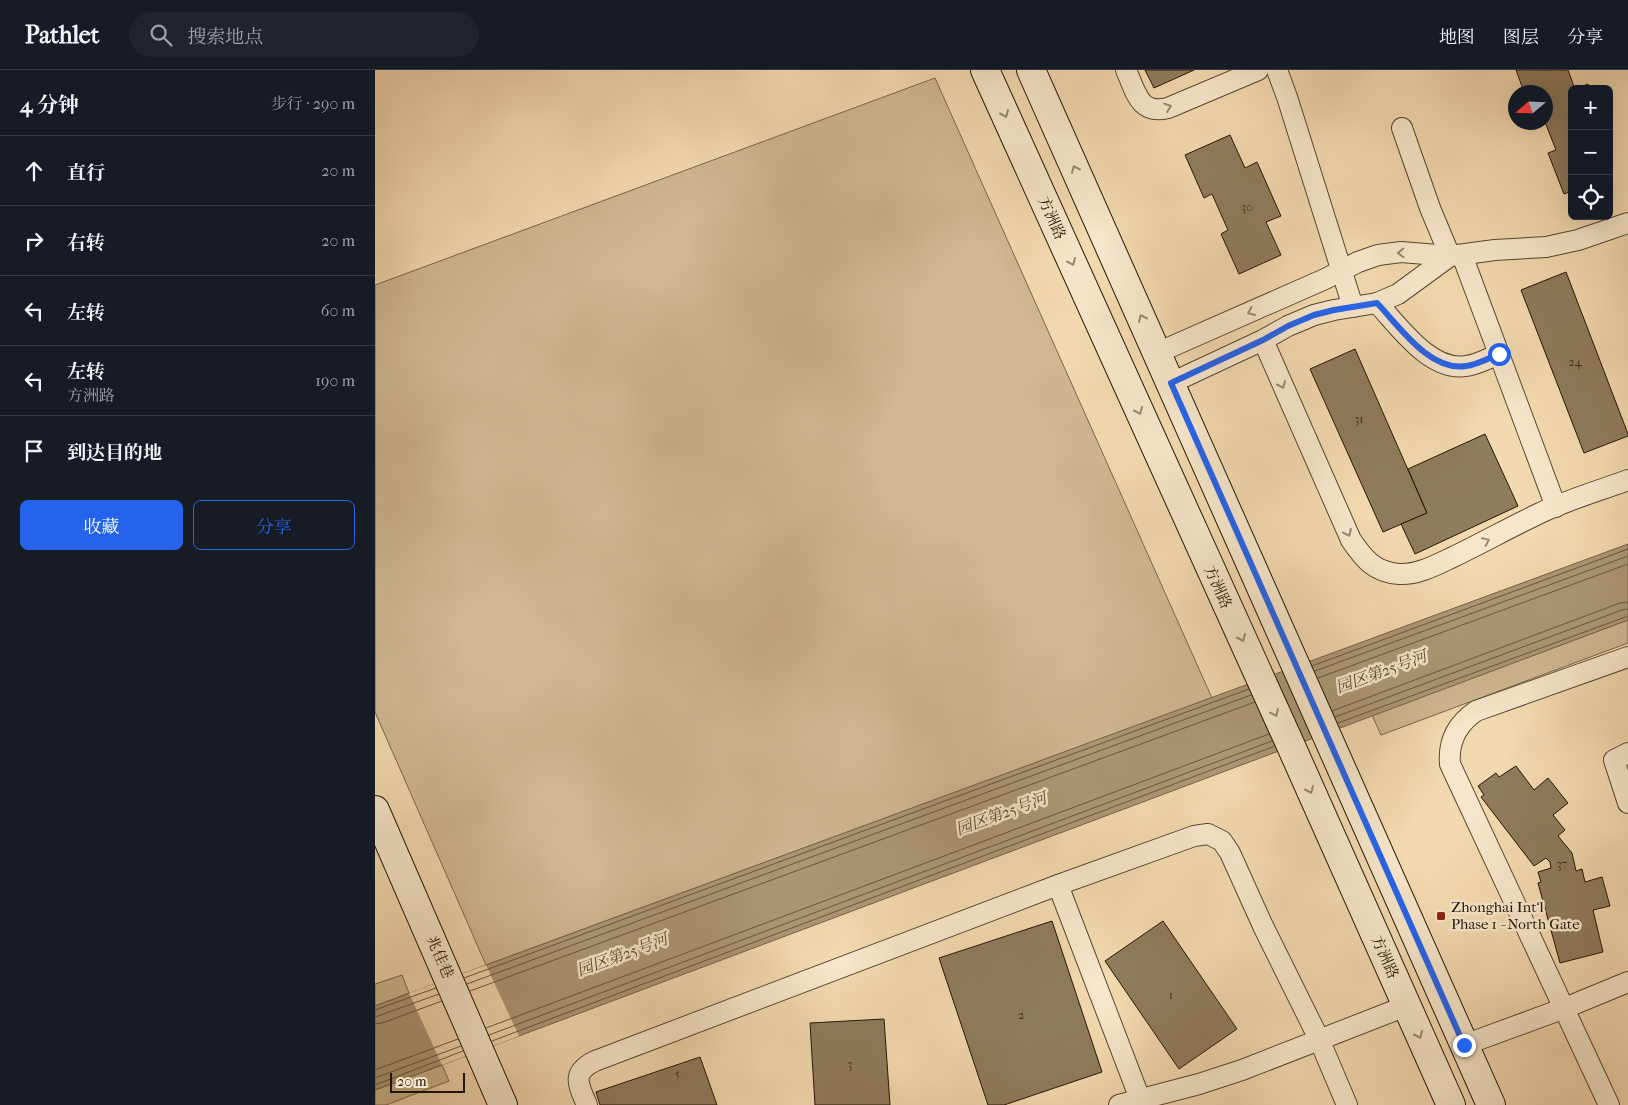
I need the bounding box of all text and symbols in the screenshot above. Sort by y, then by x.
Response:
search box [129,12,479,57]
text: Pathlet [25,21,99,49]
icon: search [147,21,175,49]
text: 搜索地点 [187,26,263,48]
text: 地图 [1439,27,1475,48]
text: 图层 [1503,27,1539,48]
text: 分享 [1567,27,1603,48]
north arrow [1508,85,1553,130]
map controls [1568,85,1613,220]
button: + [1568,85,1613,130]
text: 4 分钟 [20,93,79,117]
text: 步行 · 290 m [271,94,355,113]
one-way arrow [1163,103,1172,113]
one-way arrow [998,109,1009,118]
button: − [1568,130,1613,175]
icon: ahead [20,157,48,185]
text: 20 m [321,161,355,180]
text: 直行 [67,162,105,184]
one-way arrow [1071,165,1082,174]
button: locate [1568,175,1613,220]
street label: 方洲路 [1035,194,1069,242]
house number: 30 [1241,200,1253,214]
icon: right [20,227,48,255]
text: 20 m [321,231,355,250]
text: 右转 [67,232,105,254]
one-way arrow [1397,248,1405,258]
one-way arrow [1065,257,1075,266]
icon: left [20,297,48,325]
text: 60 m [321,301,355,320]
text: 左转 [67,302,105,324]
one-way arrow [1247,305,1256,316]
one-way arrow [1137,314,1148,323]
route start [1488,343,1511,366]
house number: 24 [1568,355,1583,369]
text: 左转 [67,361,105,383]
icon: left [20,367,48,395]
text: 190 m [315,371,355,390]
one-way arrow [1276,380,1287,389]
text: 方洲路 [67,386,115,405]
one-way arrow [1132,406,1143,415]
house number: 31 [1354,412,1364,426]
icon: arrive [20,437,48,465]
text: 到达目的地 [67,442,162,464]
button: 收藏 [20,500,183,550]
button: 分享 [193,500,355,550]
one-way arrow [1342,528,1353,537]
one-way arrow [1481,537,1490,547]
street label: 方洲路 [1201,563,1235,611]
one-way arrow [1235,633,1246,642]
water label: 园区第25号河 [1333,645,1432,697]
one-way arrow [1269,708,1280,717]
one-way arrow [1304,785,1315,794]
water label: 园区第25号河 [953,787,1052,839]
house number: 37 [1557,857,1568,871]
place label: Zhonghai Int‘l Phase 1 - North Gate [1451,898,1580,933]
marker: Zhonghai Int‘l Phase 1 - North Gate [1435,910,1447,922]
water label: 园区第25号河 [574,928,673,980]
street label: 兆佳巷 [423,933,457,981]
street label: 方洲路 [1368,933,1402,981]
house number: 1 [1169,988,1173,1002]
house number: 2 [1018,1008,1024,1022]
one-way arrow [1413,1030,1424,1039]
route end [1453,1034,1476,1057]
house number: 3 [848,1057,853,1071]
house number: 5 [674,1067,680,1081]
scale bar [390,1070,465,1093]
text: 20 m [397,1073,427,1090]

